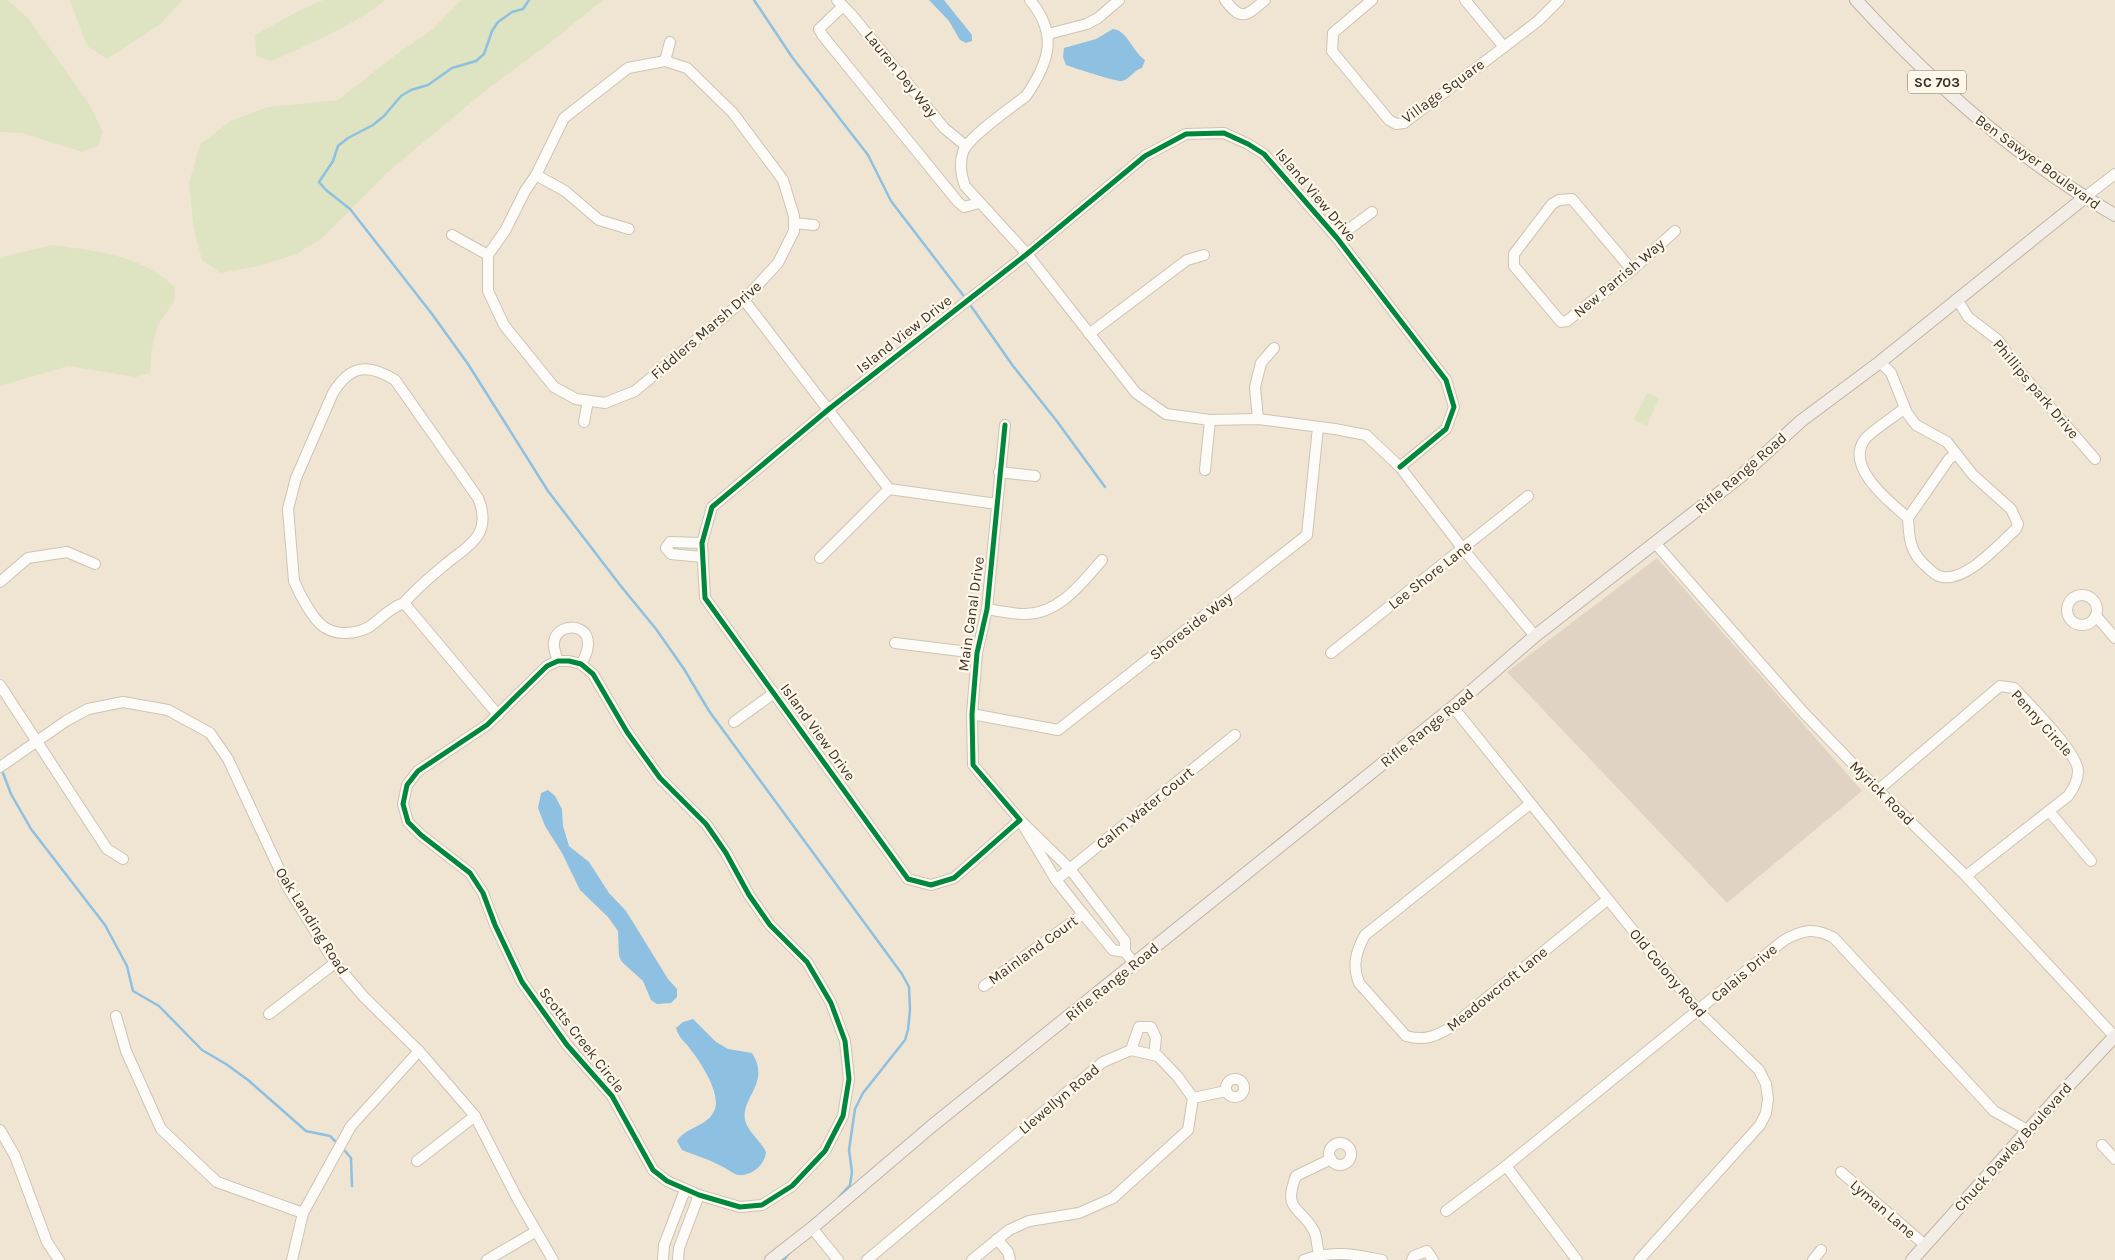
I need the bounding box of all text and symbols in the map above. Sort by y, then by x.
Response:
street label: Lauren Dey Way [861,27,941,121]
street label: Village Square [1398,55,1488,127]
road number: SC 703 [1908,70,1966,94]
street label: Ben Sawyer Boulevard [1972,111,2104,213]
street label: Island View Drive [1272,145,1360,245]
street label: New Parrish Way [1570,235,1668,321]
street label: Fiddlers Marsh Drive [647,277,765,383]
street label: Island View Drive [853,291,955,377]
street label: Phillips park Drive [1989,336,2083,442]
street label: Rifle Range Road [1692,428,1790,518]
street label: Lee Shore Lane [1385,537,1475,613]
street label: Main Canal Drive [954,556,988,672]
street label: Shoreside Way [1146,588,1236,664]
street label: Island View Drive [777,680,859,784]
street label: Rifle Range Road [1377,685,1477,771]
street label: Penny Circle [2007,686,2077,760]
street label: Myrick Road [1846,757,1918,829]
street label: Calm Water Court [1093,763,1198,853]
street label: Oak Landing Road [272,864,352,978]
street label: Mainland Court [985,911,1081,988]
street label: Old Colony Road [1626,925,1710,1021]
street label: Rifle Range Road [1062,939,1162,1025]
street label: Calais Drive [1707,940,1781,1006]
street label: Meadowcroft Lane [1443,943,1551,1035]
street label: Scotts Creek Circle [535,984,629,1096]
street label: Llewellyn Road [1015,1060,1103,1138]
street label: Chuck Dawley Boulevard [1950,1079,2076,1215]
street label: Lyman Lane [1847,1176,1919,1242]

